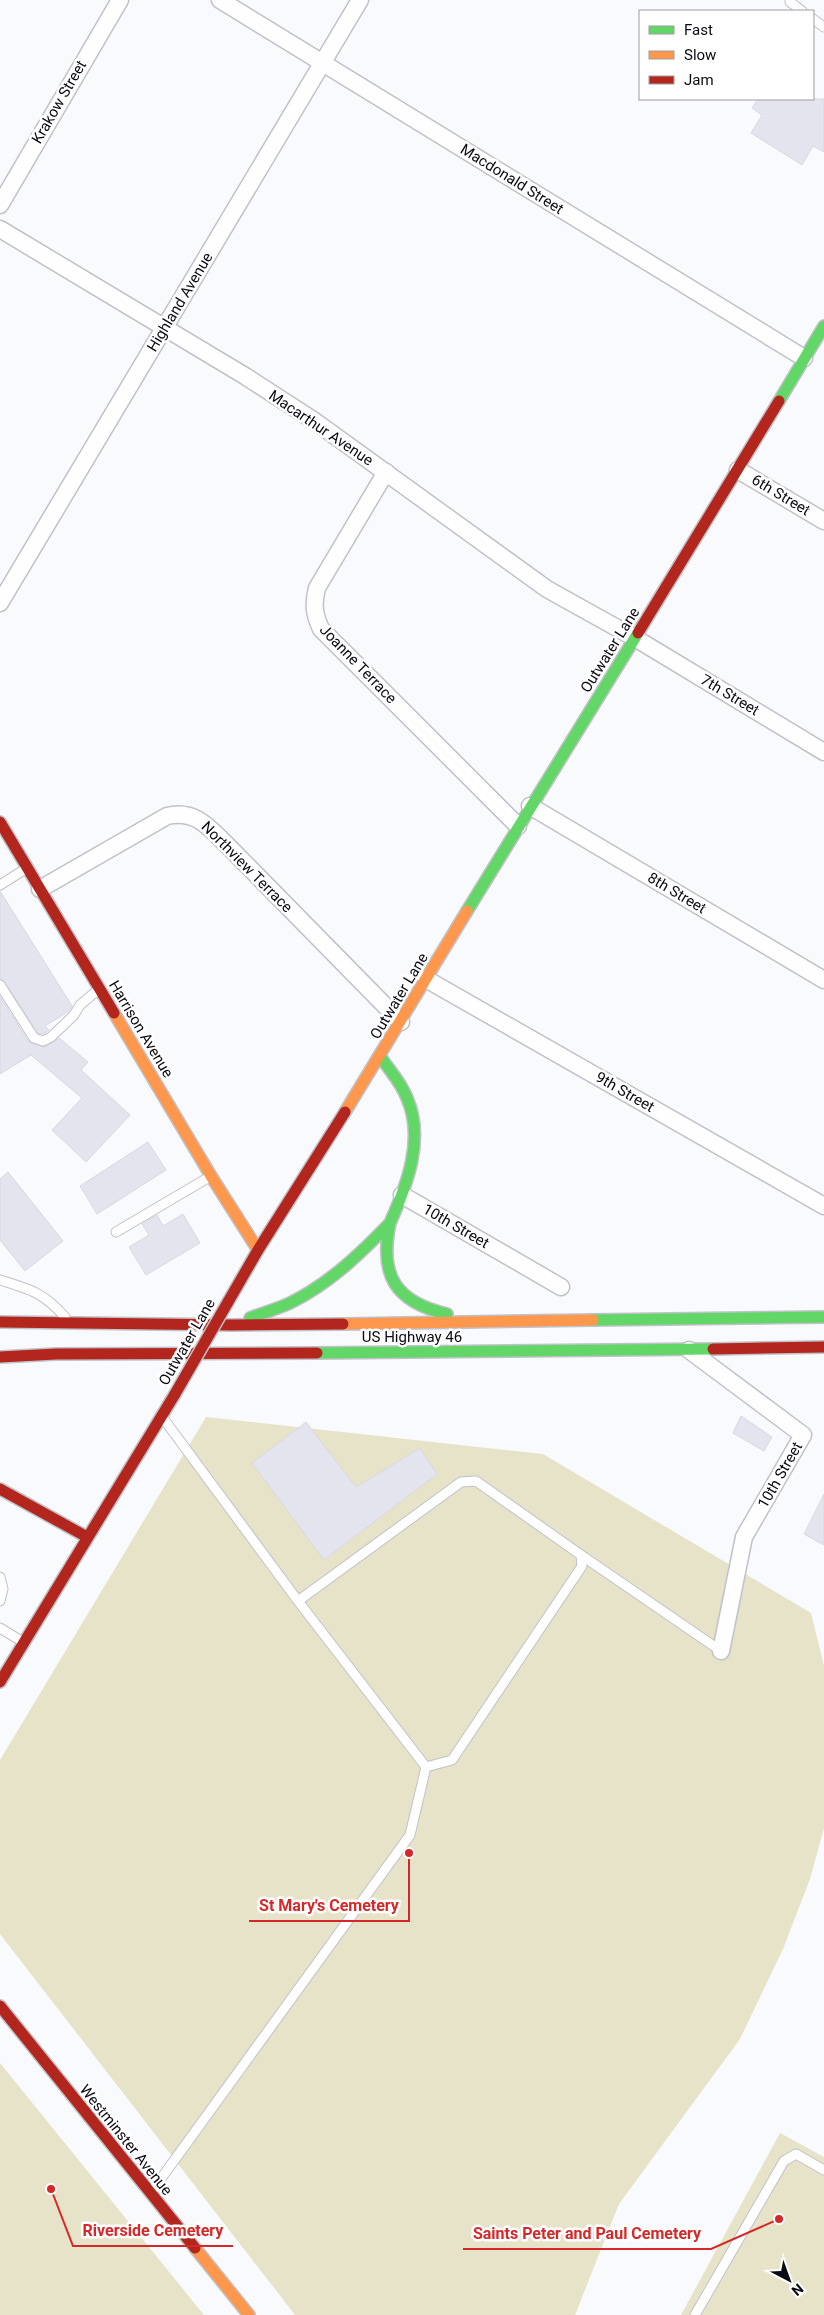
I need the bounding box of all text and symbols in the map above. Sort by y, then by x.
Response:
legend [639,10,814,100]
text: Fast [684,21,713,39]
text: Slow [684,46,716,64]
street label: Krakow Street [28,57,90,147]
text: Jam [684,71,714,89]
street label: Macdonald Street [457,140,567,218]
street label: Highland Avenue [143,249,217,355]
street label: Macarthur Avenue [265,386,377,470]
street label: 6th Street [749,471,814,519]
street label: Outwater Lane [577,604,643,696]
street label: Joanne Terrace [316,621,400,707]
street label: 7th Street [698,671,763,719]
street label: Northview Terrace [198,818,296,916]
street label: 8th Street [645,869,710,917]
street label: Outwater Lane [366,950,432,1042]
street label: Harrison Avenue [105,977,177,1081]
street label: 9th Street [592,1068,658,1116]
street label: 10th Street [420,1200,492,1252]
street label: Outwater Lane [155,1295,219,1389]
street label: US Highway 46 [362,1328,462,1346]
street label: 10th Street [754,1439,806,1511]
callout: St Mary's Cemetery [249,1890,409,1921]
text: St Mary's Cemetery [259,1896,400,1915]
street label: Westminster Avenue [76,2081,176,2199]
callout: Riverside Cemetery [73,2215,233,2246]
callout: Saints Peter and Paul Cemetery [463,2218,711,2249]
text: Riverside Cemetery [83,2221,224,2240]
text: Saints Peter and Paul Cemetery [473,2224,702,2243]
north arrow [764,2255,814,2305]
text: N [789,2281,807,2299]

